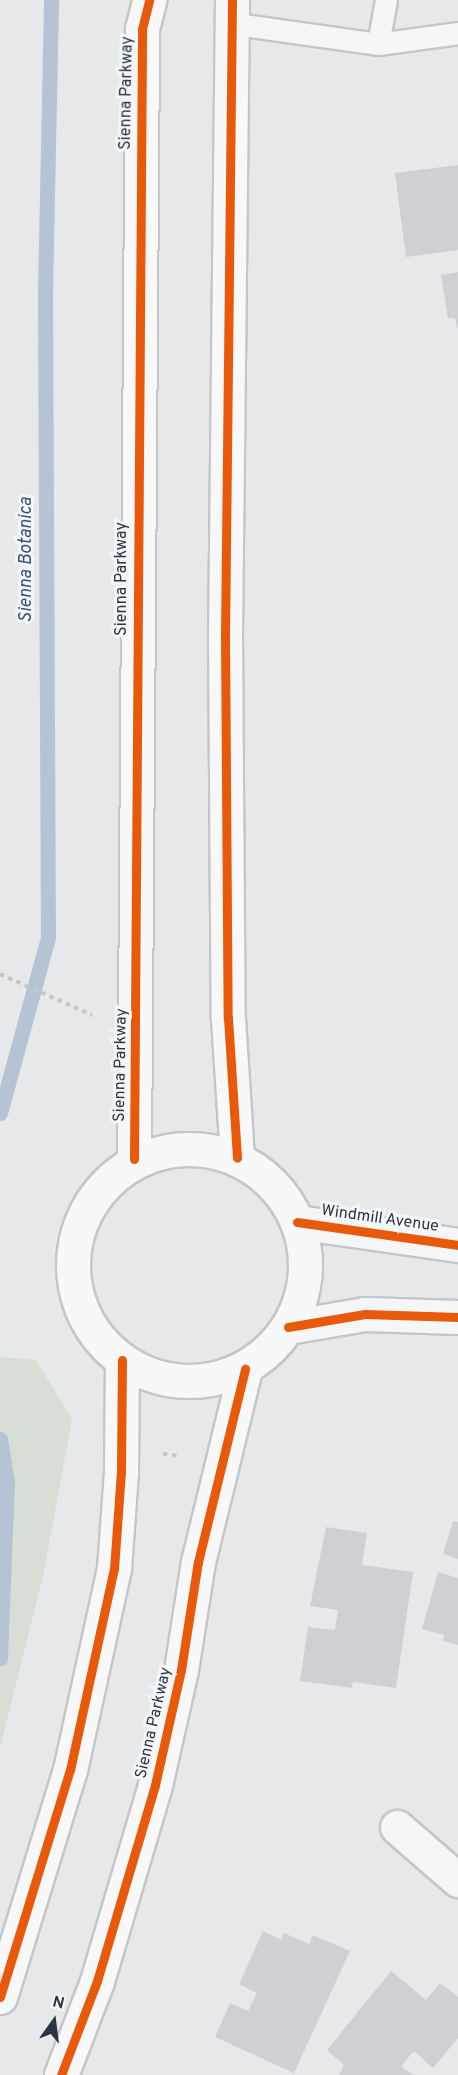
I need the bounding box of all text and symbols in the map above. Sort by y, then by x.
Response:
street label: Sienna Parkway [116,36,138,150]
water label: Sienna Botanica [16,497,38,623]
street label: Sienna Parkway [112,522,132,636]
street label: Sienna Parkway [110,1008,132,1122]
street label: Windmill Avenue [320,1201,440,1237]
street label: Sienna Parkway [132,1665,176,1781]
north arrow [24,1991,84,2051]
text: N [50,1992,66,2015]

